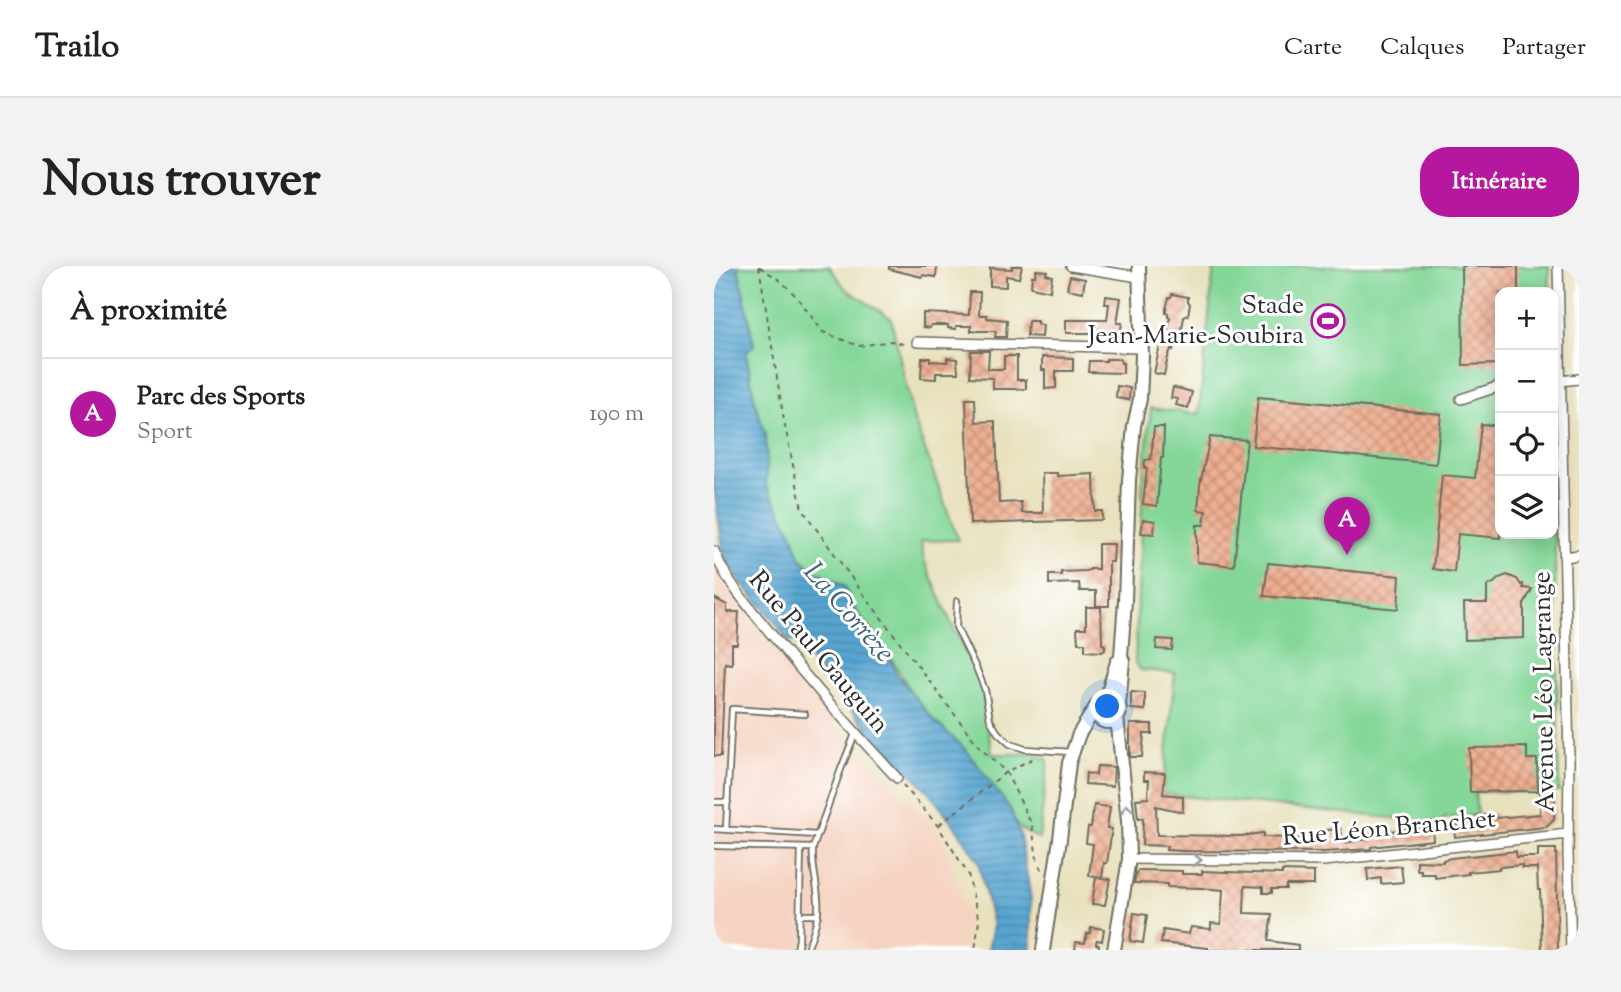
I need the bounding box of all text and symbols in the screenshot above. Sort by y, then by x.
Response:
text: Trailo [35,24,119,72]
text: Carte [1284,31,1342,65]
text: Calques [1380,31,1464,65]
text: Partager [1502,31,1586,65]
text: Nous trouver [42,147,321,217]
button: Itinéraire [1420,147,1579,217]
map controls [1495,287,1558,539]
button: + [1495,287,1558,350]
place label: Stade Jean-Marie-Soubira [1086,288,1304,355]
text: À proximité [70,290,227,333]
sports icon: Stade Jean-Marie-Soubira [1309,302,1347,340]
button: − [1495,350,1558,413]
text: Parc des Sports [137,379,305,416]
text: A [84,398,102,431]
text: 190 m [589,398,644,431]
button: locate [1495,413,1558,476]
text: Sport [137,416,193,449]
button: layers [1495,476,1558,539]
pin: A [1324,497,1370,555]
water label: La Corrèze [793,554,903,672]
street label: Rue Paul Gauguin [739,564,897,742]
street label: Avenue Léo Lagrange [1524,571,1566,813]
your location [1090,689,1124,723]
street label: Rue Léon Branchet [1281,801,1497,857]
one-way arrow [1119,804,1134,815]
one-way arrow [1192,853,1203,868]

